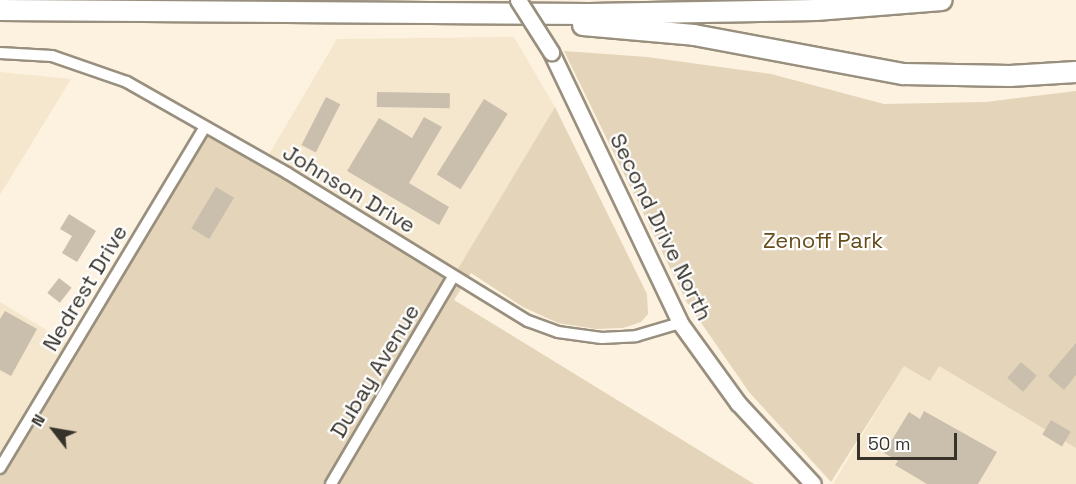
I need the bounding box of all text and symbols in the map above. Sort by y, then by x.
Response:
street label: Second Drive North [604,129,718,325]
street label: Johnson Drive [278,139,420,239]
street label: Nedrest Drive [37,220,133,356]
park label: Zenoff Park [763,228,883,254]
street label: Dubay Avenue [325,299,425,443]
north arrow [24,400,84,460]
text: N [26,410,50,430]
scale bar [860,421,960,459]
text: 50 m [868,432,910,455]

